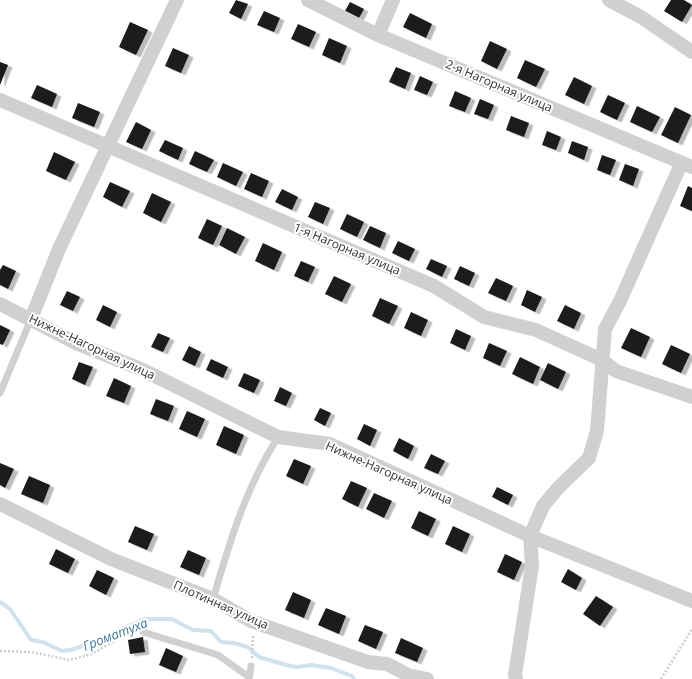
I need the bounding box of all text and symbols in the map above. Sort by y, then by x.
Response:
street label: 2-я Нагорная улица [443,55,555,116]
street label: 1-я Нагорная улица [291,218,403,279]
street label: Нижне-Нагорная улица [26,310,158,383]
street label: Нижне-Нагорная улица [323,437,455,508]
street label: Плотинная улица [171,576,271,633]
water label: Громатуха [80,613,151,655]

